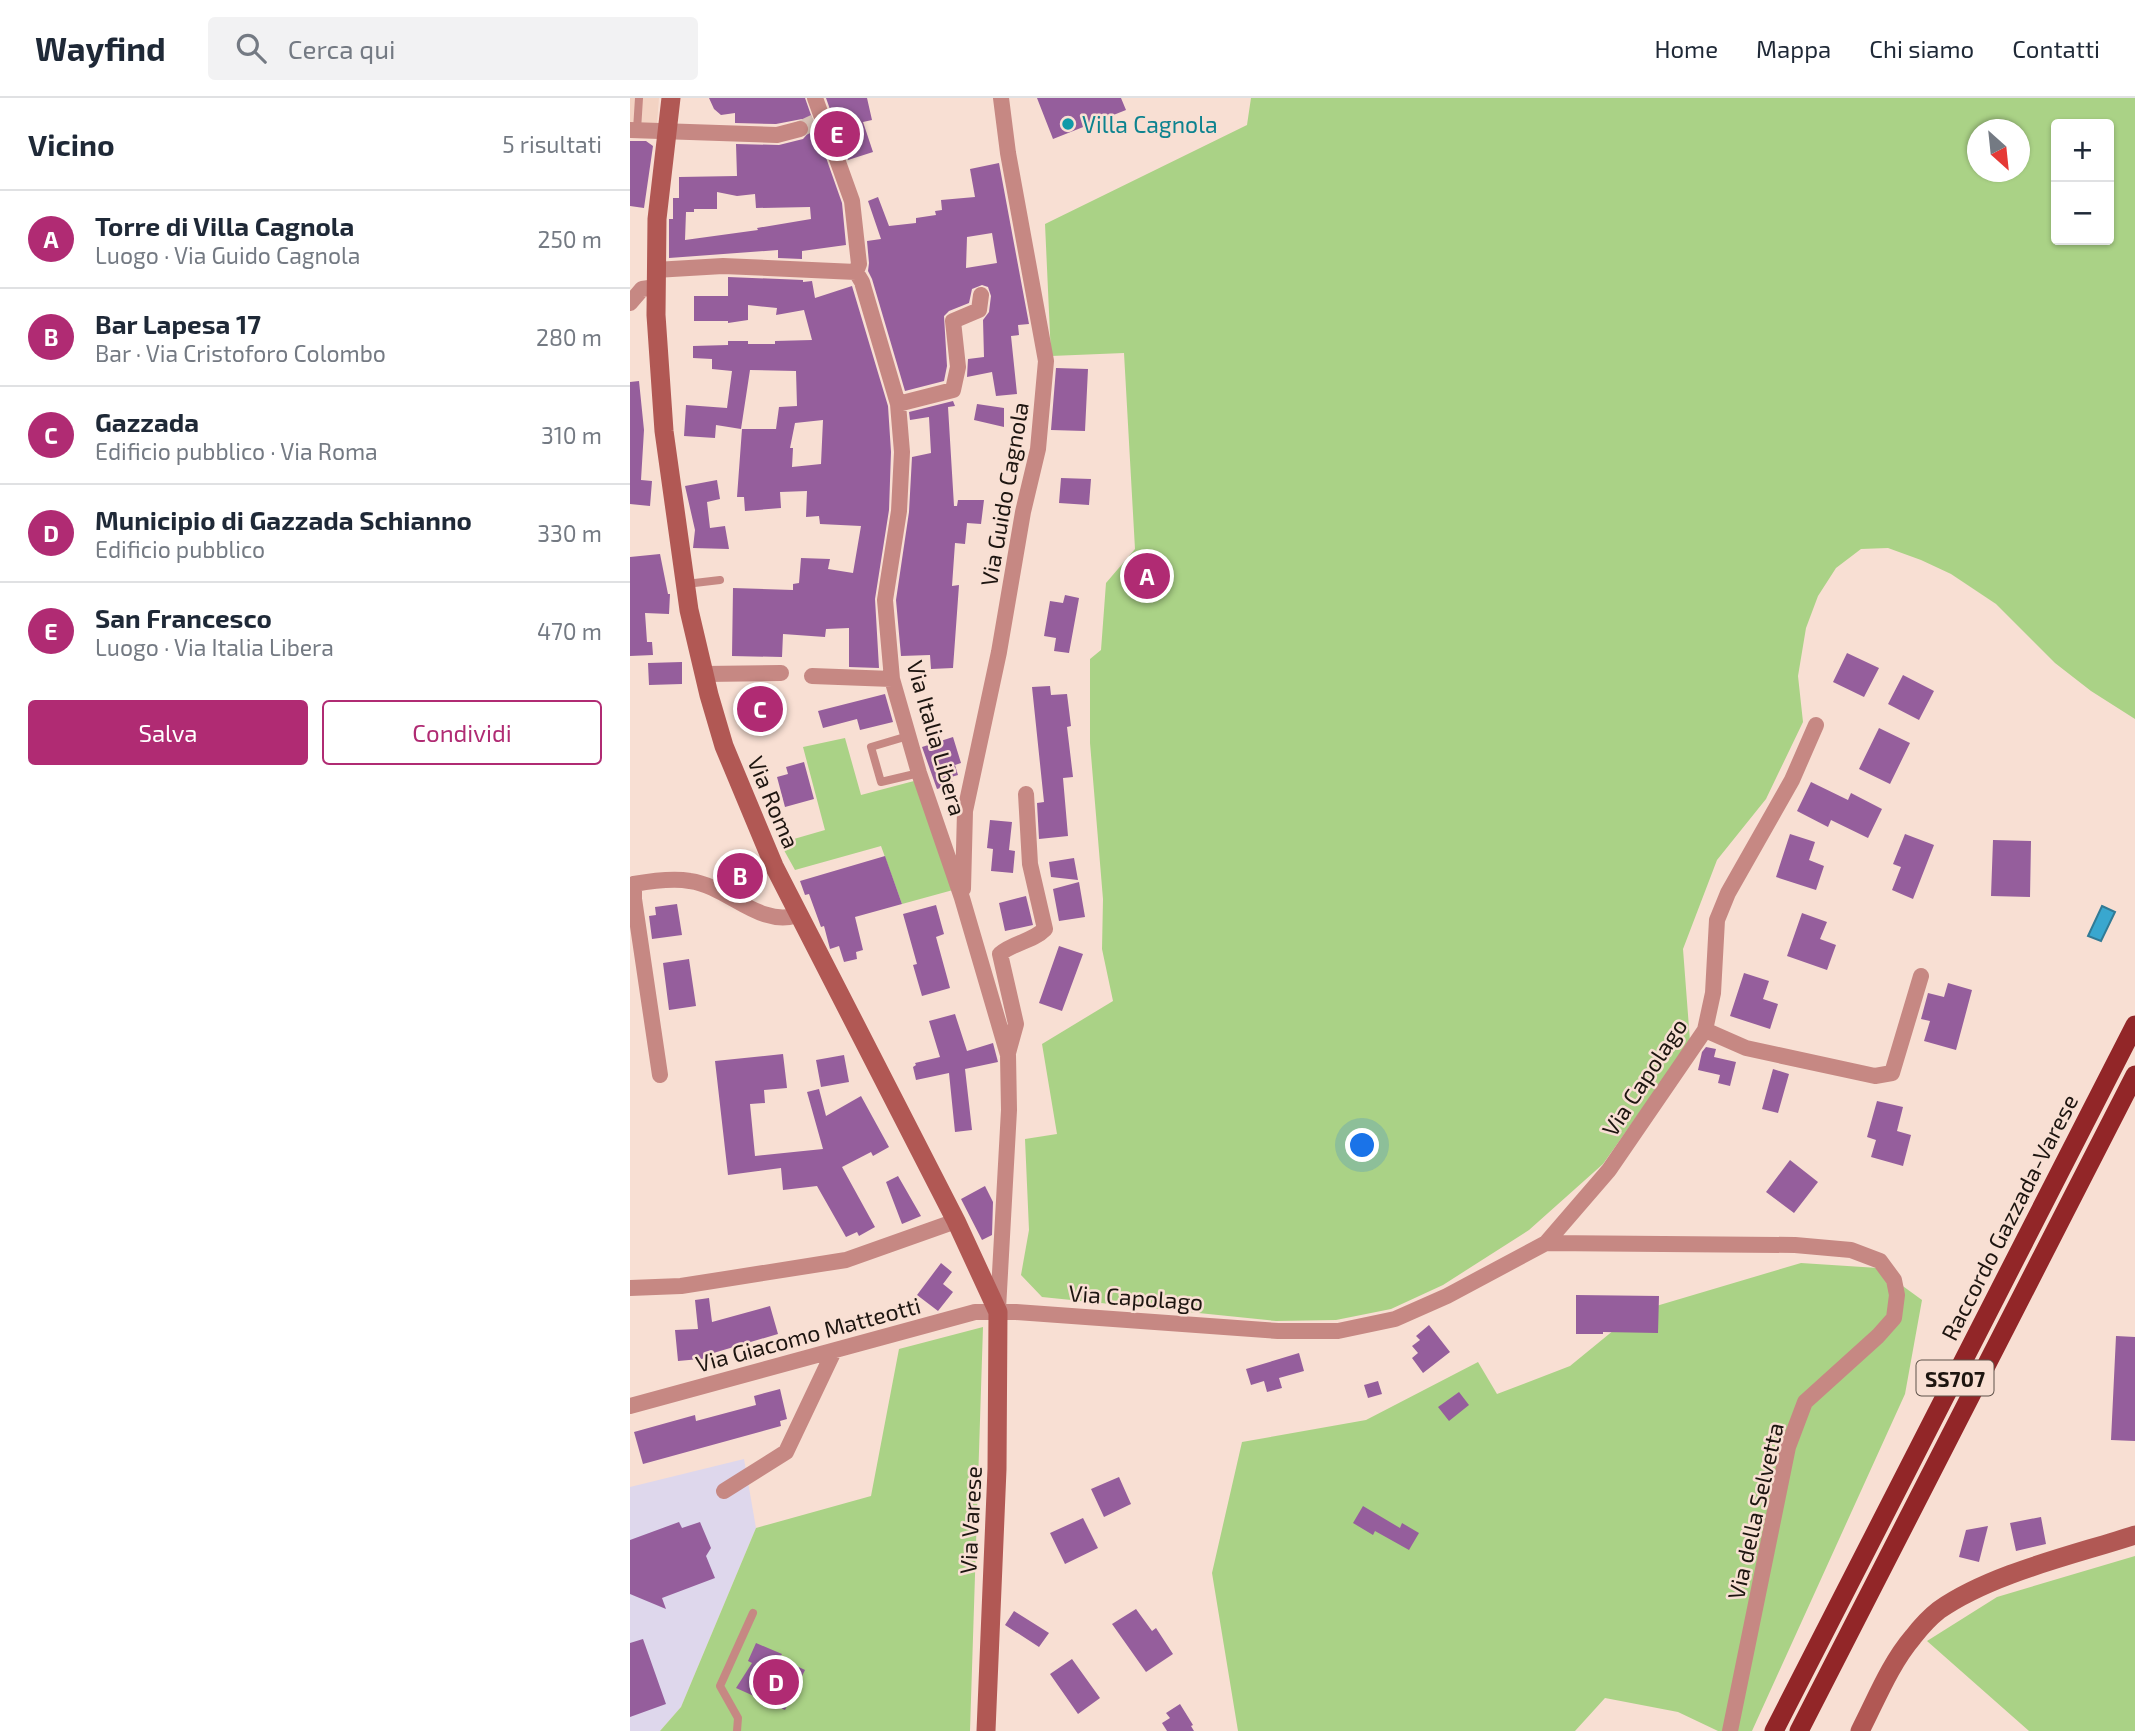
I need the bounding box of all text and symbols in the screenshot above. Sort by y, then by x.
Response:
search box [208,17,698,80]
text: Wayfind [35,28,166,68]
icon: search [232,29,270,67]
text: Cerca qui [288,33,395,64]
text: Home [1654,34,1718,63]
text: Mappa [1756,34,1831,63]
text: Chi siamo [1869,34,1974,63]
text: Contatti [2012,34,2100,63]
pin: E [814,108,860,160]
place label: Villa Cagnola [1082,110,1218,138]
marker: Villa Cagnola [1060,116,1076,132]
north arrow [1967,119,2030,182]
map controls [2051,119,2114,245]
button: + [2051,119,2114,182]
text: Vicino [28,126,115,162]
text: 5 risultati [502,130,602,158]
button: − [2051,182,2114,245]
text: Torre di Villa Cagnola [95,210,354,241]
text: A [43,225,59,253]
text: 250 m [538,225,602,253]
text: Luogo · Via Guido Cagnola [95,241,361,269]
text: Bar Lapesa 17 [95,308,261,339]
text: B [44,323,58,351]
text: 280 m [536,323,602,351]
text: Bar · Via Cristoforo Colombo [95,339,386,367]
street label: Via Guido Cagnola [974,400,1034,588]
text: Gazzada [95,406,199,437]
text: C [44,421,58,449]
text: 310 m [541,421,602,449]
text: Edificio pubblico · Via Roma [95,437,378,465]
text: Municipio di Gazzada Schianno [95,504,472,535]
text: D [43,519,59,547]
text: 330 m [537,519,602,547]
text: Edificio pubblico [95,535,265,563]
pin: A [1124,550,1170,602]
text: San Francesco [95,602,272,633]
text: E [44,617,58,645]
text: 470 m [537,617,602,645]
text: Luogo · Via Italia Libera [95,633,334,661]
street label: Via Italia Libera [901,657,973,819]
pin: C [737,683,783,735]
button: Salva [28,700,308,765]
button: Condividi [322,700,602,765]
street label: Via Roma [742,752,806,852]
pin: B [717,850,763,902]
street label: Via Capolago [1596,1013,1692,1141]
street label: Raccordo Gazzada-Varese [1935,1089,2083,1345]
your location [1345,1128,1379,1162]
street label: Via Capolago [1068,1278,1204,1316]
street label: Via Giacomo Matteotti [692,1290,924,1378]
road number: SS707 [1916,1360,1994,1396]
street label: Via della Selvetta [1721,1420,1789,1602]
street label: Via Varese [953,1465,987,1575]
pin: D [753,1656,799,1708]

